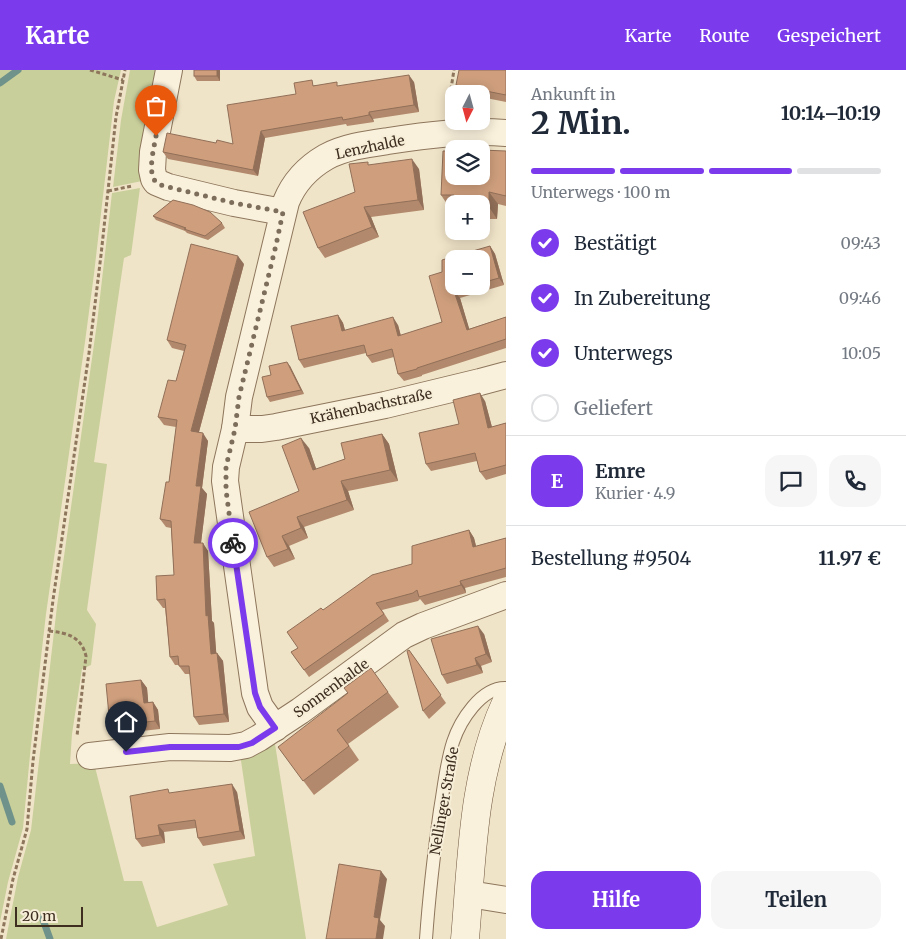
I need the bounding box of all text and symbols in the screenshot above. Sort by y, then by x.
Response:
text: Karte [25,20,90,51]
text: Karte [625,24,671,47]
text: Route [699,24,749,47]
text: Gespeichert [777,24,881,47]
text: Ankunft in [531,84,616,104]
pin [135,85,177,136]
north arrow [445,85,490,130]
map controls [445,85,490,295]
icon: bag [142,92,170,120]
text: 10:14–10:19 [781,101,881,125]
text: 2 Min. [531,103,631,143]
street label: Lenzhalde [334,131,406,163]
button: layers [445,140,490,185]
text: Unterwegs · 100 m [531,182,671,202]
button: + [445,195,490,240]
icon: check [531,229,559,257]
text: Bestätigt [574,231,657,255]
text: 09:43 [841,233,881,253]
button: − [445,250,490,295]
icon: check [531,284,559,312]
text: In Zubereitung [574,286,710,310]
text: 09:46 [839,288,881,308]
icon: check [531,339,559,367]
text: Unterwegs [574,341,673,365]
text: 10:05 [841,343,881,363]
street label: Krähenbachstraße [308,384,434,428]
text: Geliefert [574,396,653,420]
button: chat [765,455,817,507]
button: phone [829,455,881,507]
text: Emre [595,459,645,483]
text: E [551,469,563,493]
text: Kurier · 4.9 [595,483,675,503]
courier [208,518,258,568]
icon: bike [219,529,247,557]
text: Bestellung #9504 [531,546,691,570]
text: 11.97 € [818,546,881,570]
street label: Sonnenhalde [290,655,372,721]
pin [105,701,147,752]
icon: home [112,708,140,736]
street label: Nellinger Straße [426,745,462,857]
button: Hilfe [531,871,701,929]
button: Teilen [711,871,881,929]
scale bar [15,904,82,927]
text: 20 m [22,907,56,925]

